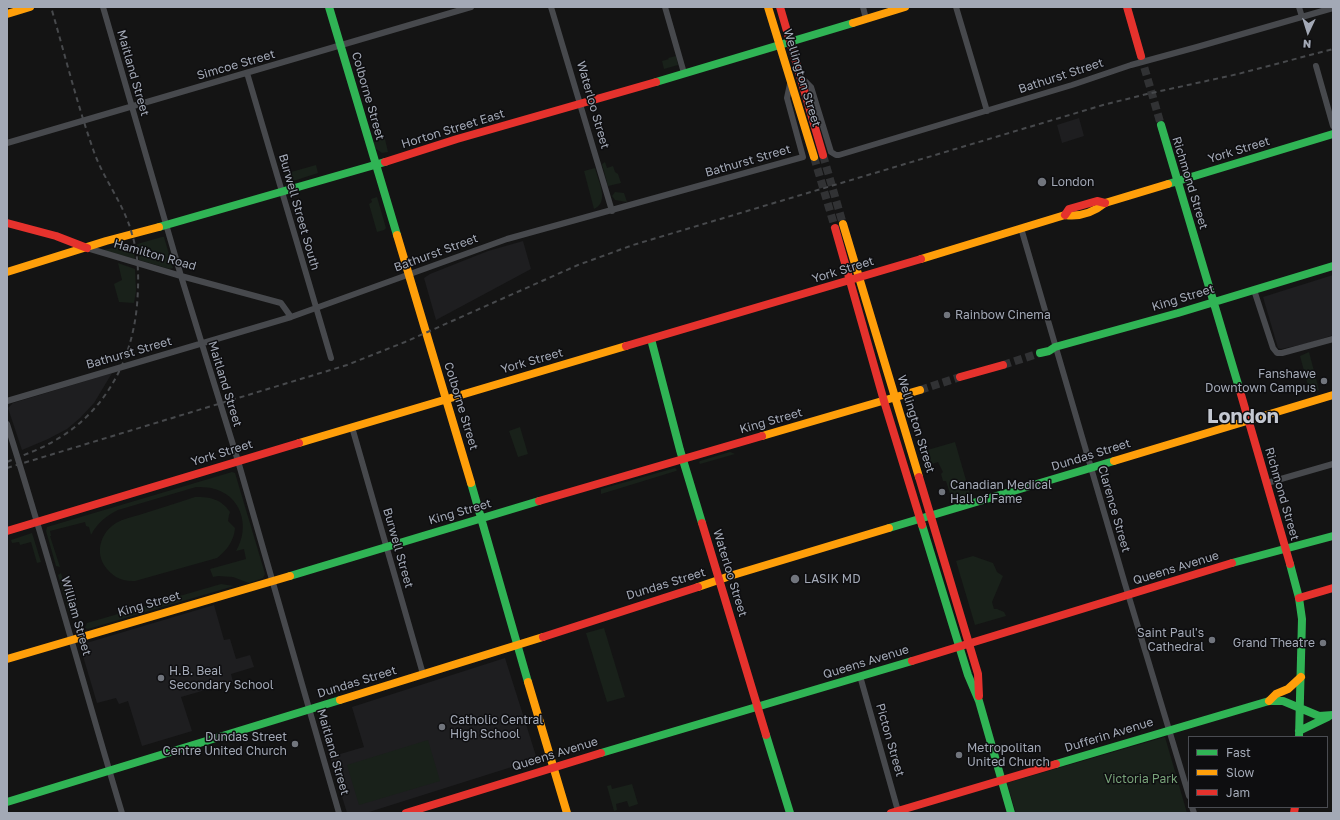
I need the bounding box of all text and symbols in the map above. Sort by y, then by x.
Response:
north arrow [1288,12,1328,52]
street label: Wellington Street [780,27,824,129]
street label: Maitland Street [114,28,152,118]
text: N [1302,38,1312,51]
street label: Simcoe Street [195,47,277,83]
street label: Colborne Street [348,50,388,142]
street label: Bathurst Street [1017,55,1105,97]
street label: Waterloo Street [574,59,612,151]
street label: Horton Street East [400,106,506,152]
street label: York Street [1206,134,1272,166]
street label: Richmond Street [1169,135,1211,231]
street label: Bathurst Street [703,142,793,180]
street label: Burwell Street South [275,152,323,272]
place label: London [1051,175,1094,189]
marker: London [1036,176,1048,188]
street label: Bathurst Street [392,231,480,275]
street label: Hamilton Road [112,236,198,274]
street label: York Street [810,254,876,286]
street label: King Street [1150,282,1216,314]
place label: Rainbow Cinema [955,308,1051,322]
marker: Rainbow Cinema [942,310,952,320]
street label: Bathurst Street [84,334,174,372]
street label: Maitland Street [205,339,245,429]
street label: York Street [499,345,565,377]
street label: Colborne Street [441,360,481,452]
place label: Fanshawe Downtown Campus [1205,367,1316,395]
street label: Wellington Street [894,373,938,475]
marker: Fanshawe Downtown Campus [1319,376,1329,386]
street label: King Street [738,405,804,437]
district label: London [1207,405,1279,429]
street label: Dundas Street [1050,436,1132,474]
street label: York Street [189,437,255,469]
street label: Richmond Street [1262,446,1302,542]
street label: Clarence Street [1095,464,1133,554]
place label: Canadian Medical Hall of Fame [950,478,1052,506]
marker: Canadian Medical Hall of Fame [937,487,947,497]
street label: King Street [427,496,493,528]
street label: Burwell Street [380,506,416,590]
street label: Waterloo Street [710,527,750,619]
street label: Queens Avenue [1131,548,1221,588]
street label: Dundas Street [625,565,707,603]
place label: LASIK MD [804,572,861,586]
marker: LASIK MD [789,573,801,585]
street label: William Street [58,575,94,657]
street label: King Street [116,588,182,620]
place label: Saint Paul's Cathedral [1137,626,1204,654]
marker: Saint Paul's Cathedral [1207,635,1217,645]
place label: Grand Theatre [1233,636,1315,650]
marker: Grand Theatre [1318,638,1328,648]
street label: Queens Avenue [821,642,911,682]
street label: Dundas Street [316,663,398,701]
place label: H.B. Beal Secondary School [169,664,274,692]
marker: H.B. Beal Secondary School [156,673,166,683]
street label: Picton Street [873,702,907,778]
street label: Maitland Street [314,707,352,797]
place label: Catholic Central High School [450,713,543,741]
street label: Dufferin Avenue [1063,715,1155,755]
marker: Catholic Central High School [437,722,447,732]
place label: Dundas Street Centre United Church [163,730,287,758]
street label: Queens Avenue [510,734,600,774]
legend [1188,736,1328,808]
marker: Dundas Street Centre United Church [290,739,300,749]
place label: Metropolitan United Church [967,741,1050,769]
text: Fast [1226,745,1251,760]
marker: Metropolitan United Church [954,750,964,760]
text: Slow [1226,765,1254,780]
park label: Victoria Park [1104,772,1178,786]
text: Jam [1226,785,1250,800]

